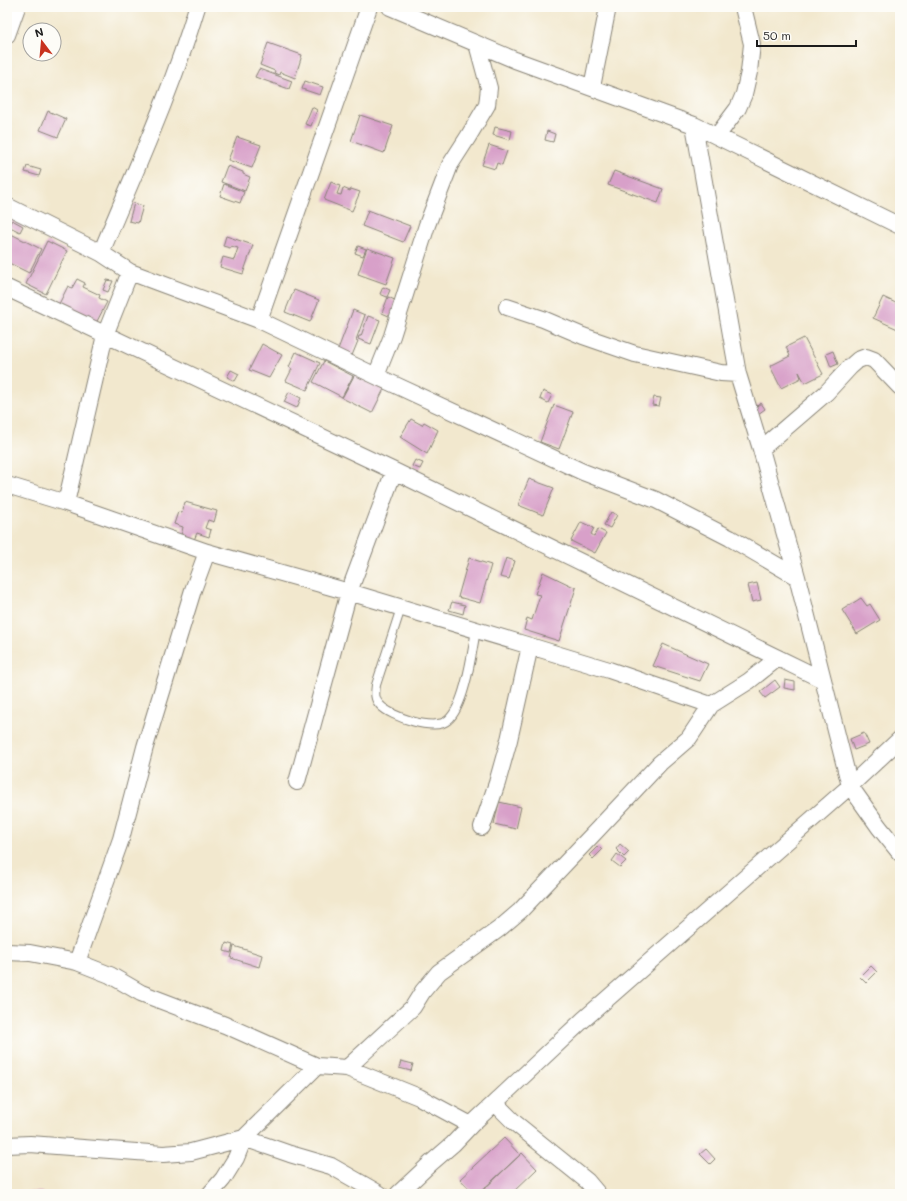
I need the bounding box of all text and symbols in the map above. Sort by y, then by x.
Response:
north arrow [22,22,62,62]
scale bar [757,22,856,48]
text: N [33,24,45,40]
text: 50 m [763,27,791,43]

